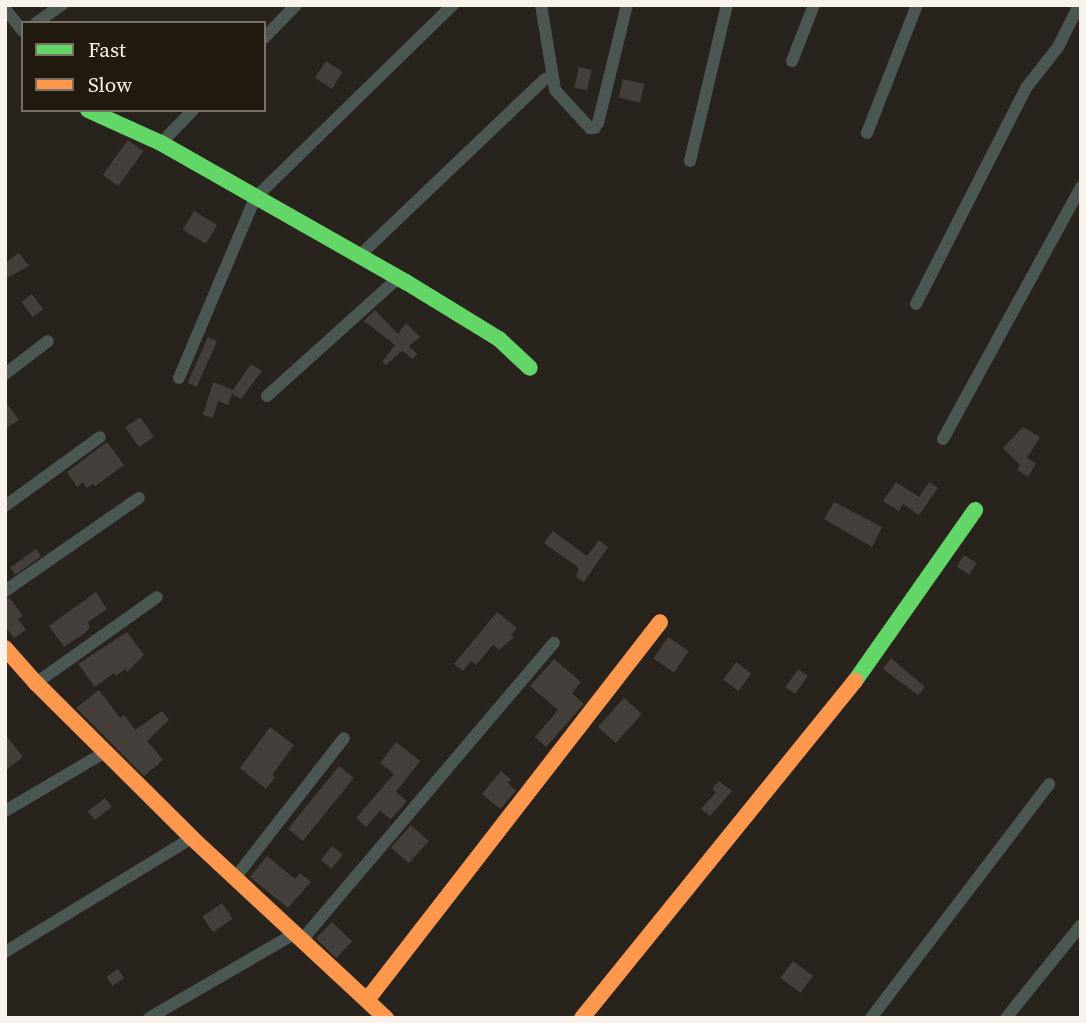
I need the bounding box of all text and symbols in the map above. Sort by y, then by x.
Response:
legend [21,21,266,112]
text: Fast [88,35,126,64]
text: Slow [88,70,132,99]

